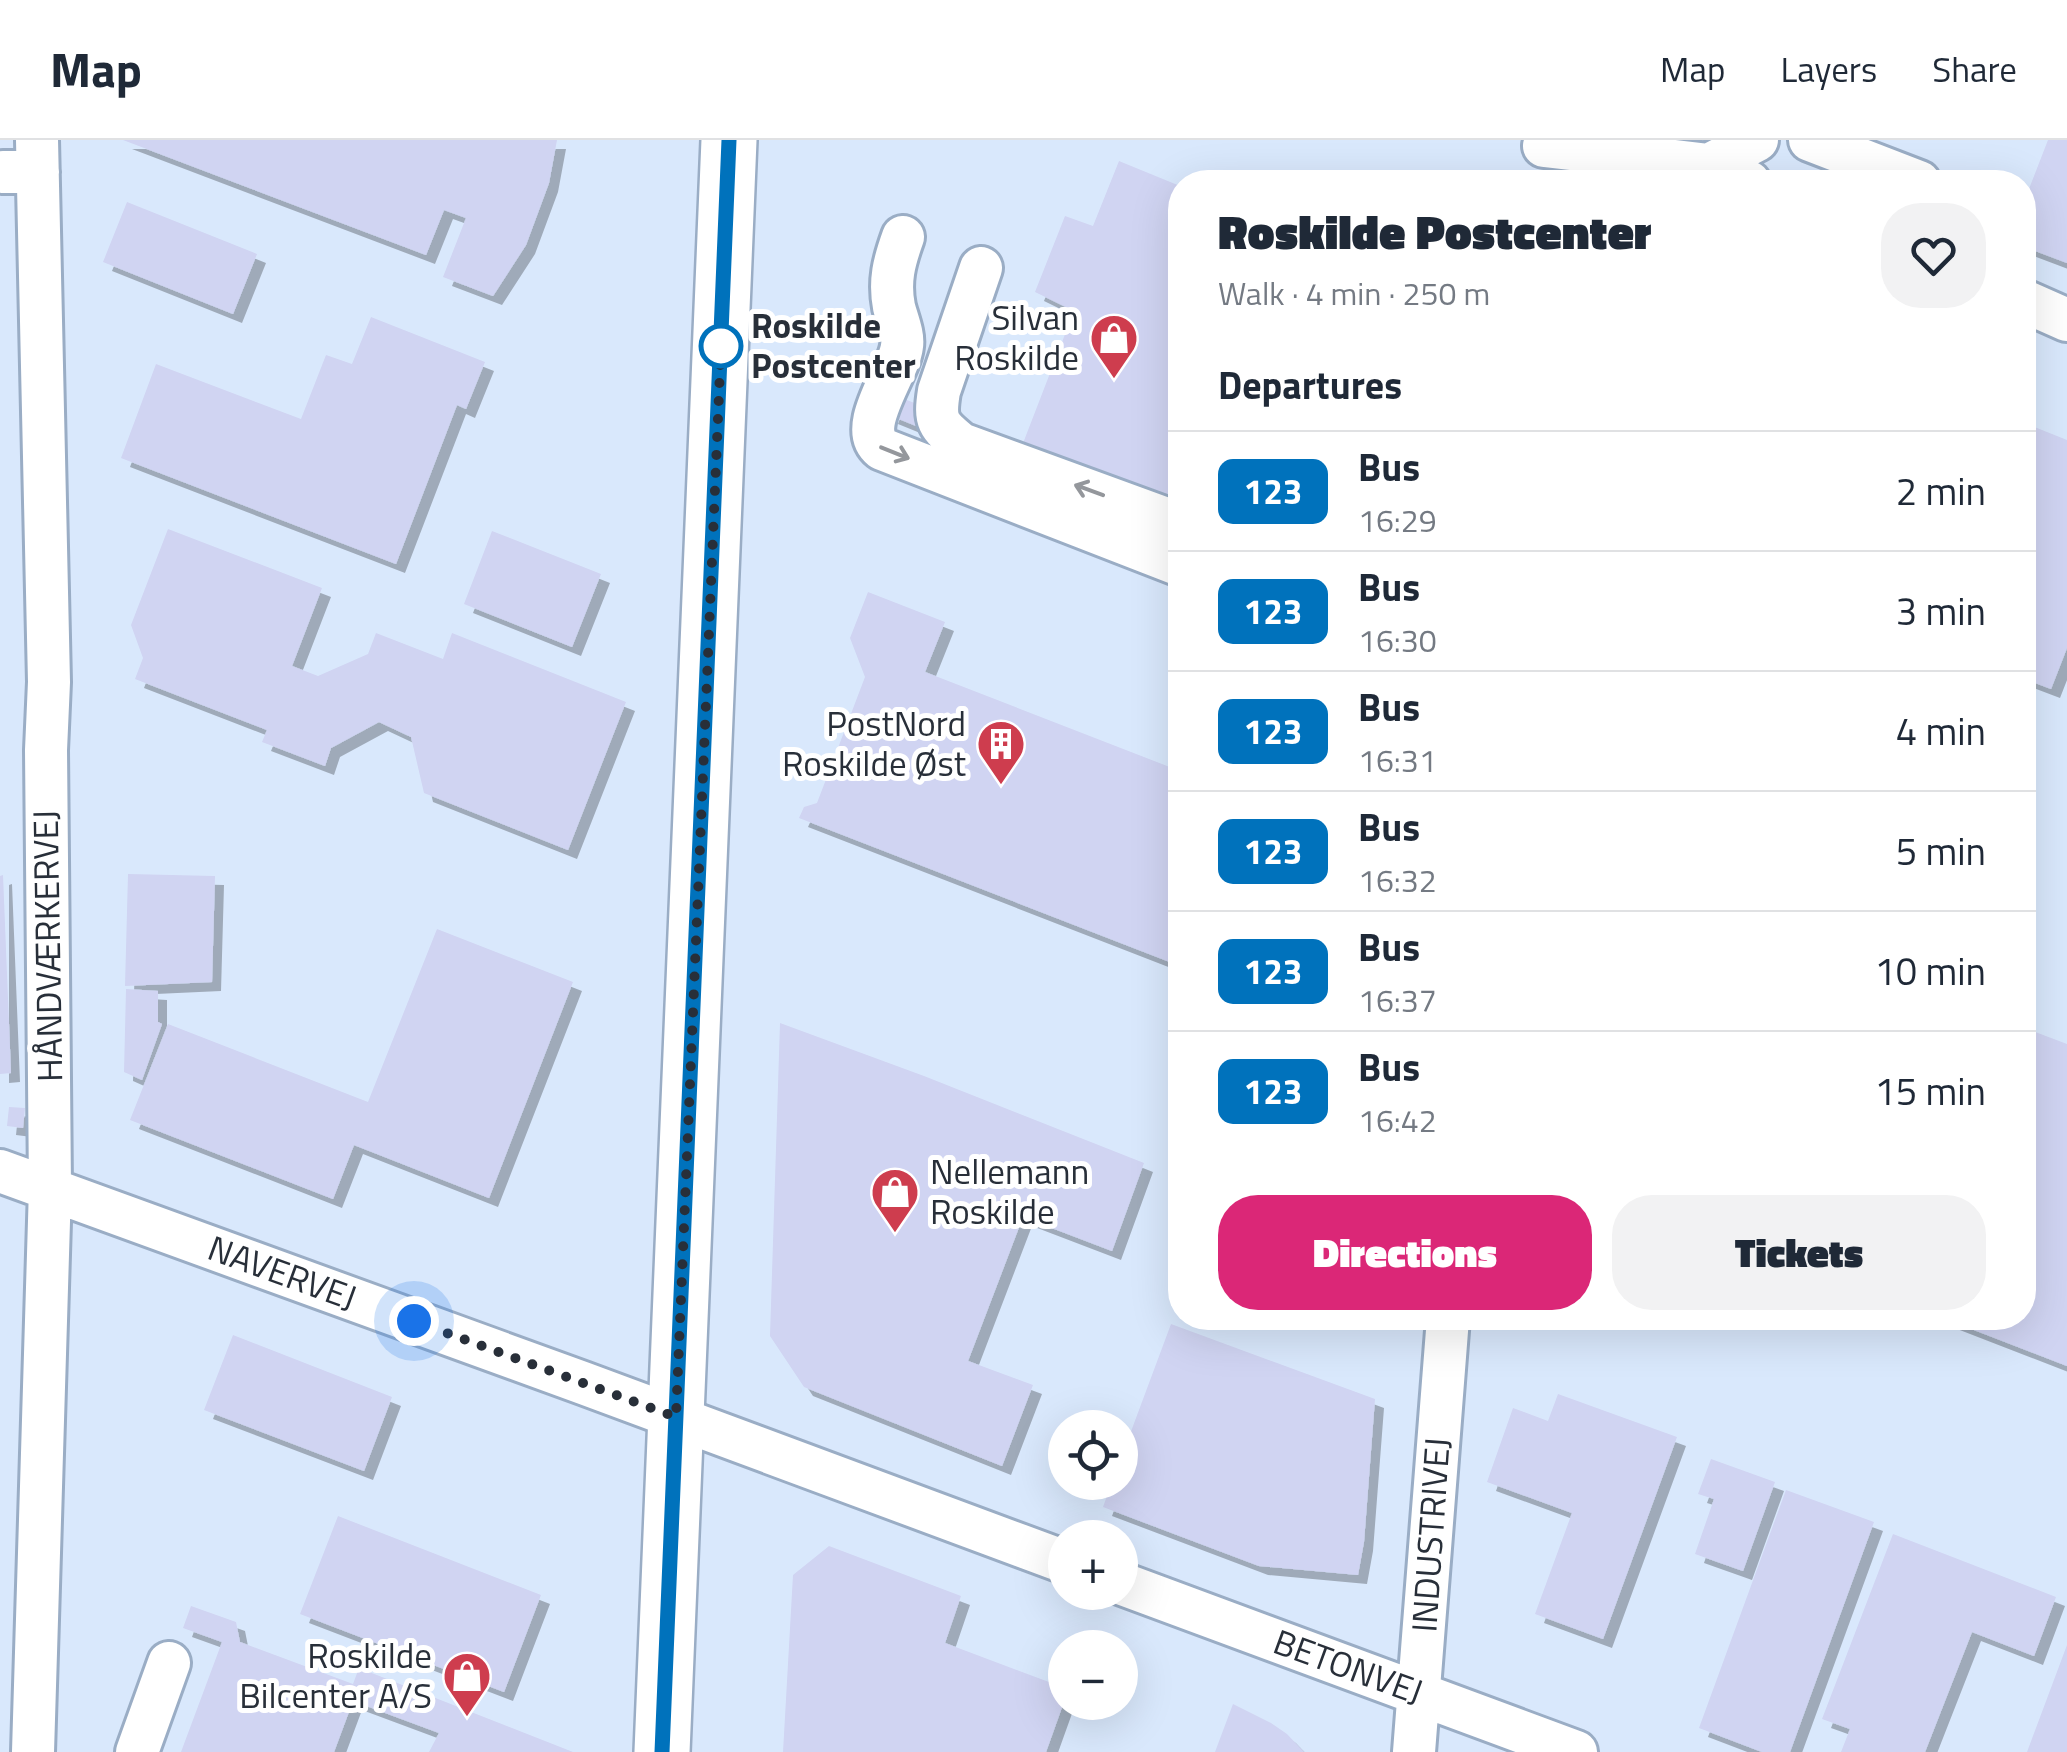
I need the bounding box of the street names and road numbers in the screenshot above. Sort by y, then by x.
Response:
street label: HÅNDVÆRKERVEJ [18,810,76,1083]
street label: NAVERVEJ [201,1220,364,1324]
street label: INDUSTRIVEJ [1396,1436,1464,1634]
street label: BETONVEJ [1266,1614,1431,1718]

